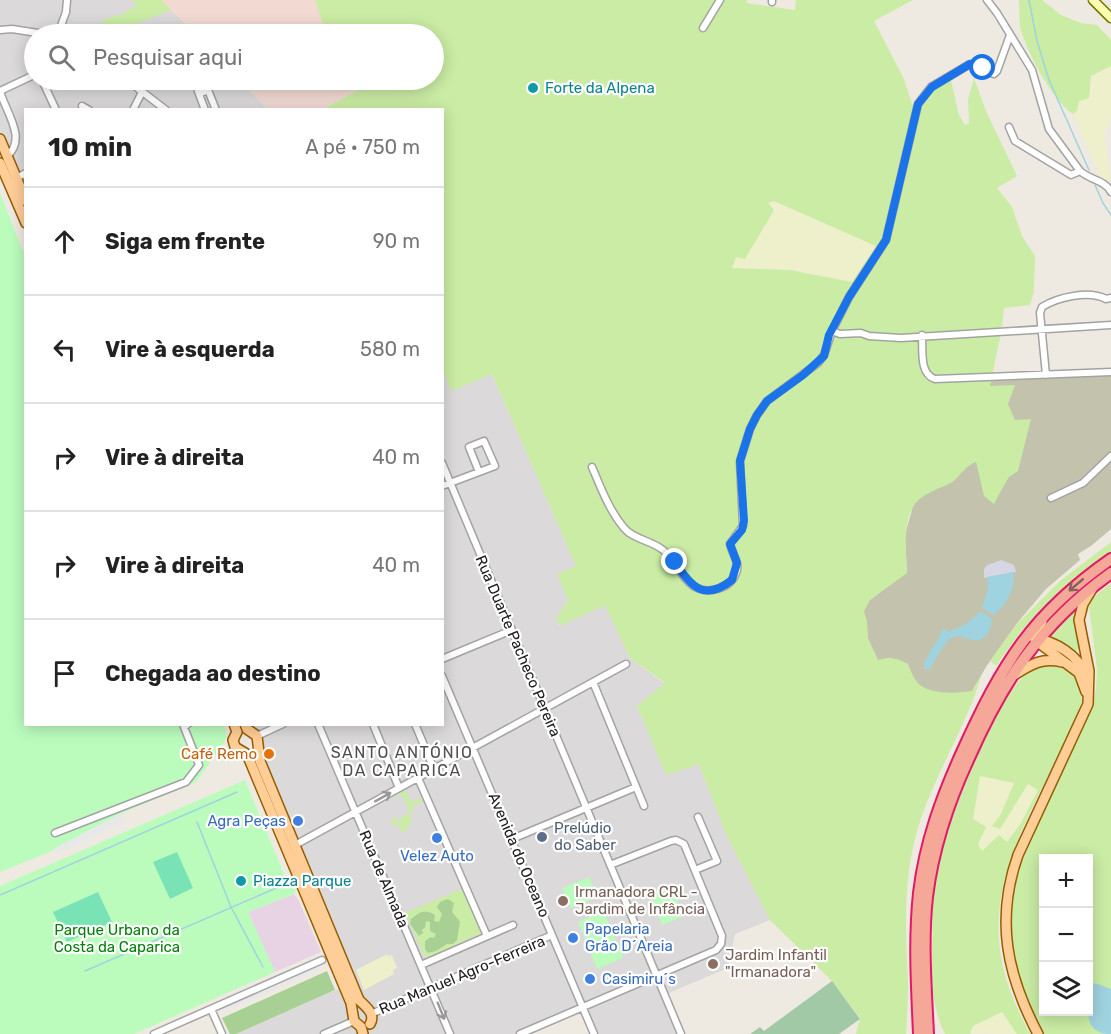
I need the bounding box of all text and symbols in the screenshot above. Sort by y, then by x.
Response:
search box [24,24,444,90]
icon: search [45,41,78,74]
text: Pesquisar aqui [93,44,243,71]
route start [969,54,995,80]
place label: Forte da Alpena [545,79,655,97]
marker: Forte da Alpena [526,81,540,95]
text: 10 min [48,132,132,163]
text: A pé · 750 m [305,135,420,159]
icon: ahead [48,225,81,258]
text: Siga em frente [105,228,265,255]
text: 90 m [373,229,420,253]
icon: left [48,333,81,366]
text: Vire à esquerda [105,336,275,363]
text: 580 m [360,337,420,361]
icon: right [48,441,81,474]
text: Vire à direita [105,444,244,471]
text: 40 m [372,445,420,469]
route end [661,548,687,574]
icon: right [48,549,81,582]
text: Vire à direita [105,552,244,579]
street label: Rua Duarte Pacheco Pereira [472,552,564,740]
text: 40 m [372,553,420,577]
one-way arrow [1069,578,1085,591]
icon: arrive [48,657,81,690]
text: Chegada ao destino [105,660,321,687]
district label: SANTO ANTÓNIO DA CAPARICA [331,742,473,780]
place label: Café Remo [181,745,257,763]
marker: Café Remo [262,747,276,761]
street label: Avenida do Oceano [485,790,553,920]
one-way arrow [374,791,391,803]
place label: Agra Peças [207,812,286,830]
marker: Agra Peças [291,814,305,828]
place label: Prelúdio do Saber [554,819,616,854]
street label: Rua de Almada [355,828,413,930]
marker: Prelúdio do Saber [535,830,549,844]
marker: Velez Auto [430,831,444,845]
place label: Velez Auto [400,847,474,865]
map controls [1039,854,1093,1016]
button: + [1039,854,1093,908]
place label: Piazza Parque [253,872,351,890]
marker: Piazza Parque [234,874,248,888]
place label: Irmanadora CRL - Jardim de Infância [575,883,705,918]
marker: Irmanadora CRL - Jardim de Infância [556,894,570,908]
button: − [1039,908,1093,962]
place label: Papelaria Grão D´Areia [585,920,673,955]
park label: Parque Urbano da Costa da Caparica [54,921,180,956]
marker: Papelaria Grão D´Areia [566,931,580,945]
street label: Rua Manuel Agro-Ferreira [376,932,548,1018]
place label: Jardim Infantil "Irmanadora" [725,946,827,981]
marker: Jardim Infantil "Irmanadora" [706,957,720,971]
button: layers [1039,962,1093,1016]
place label: Casimiru´s [602,970,676,988]
marker: Casimiru´s [583,972,597,986]
one-way arrow [436,1001,447,1020]

